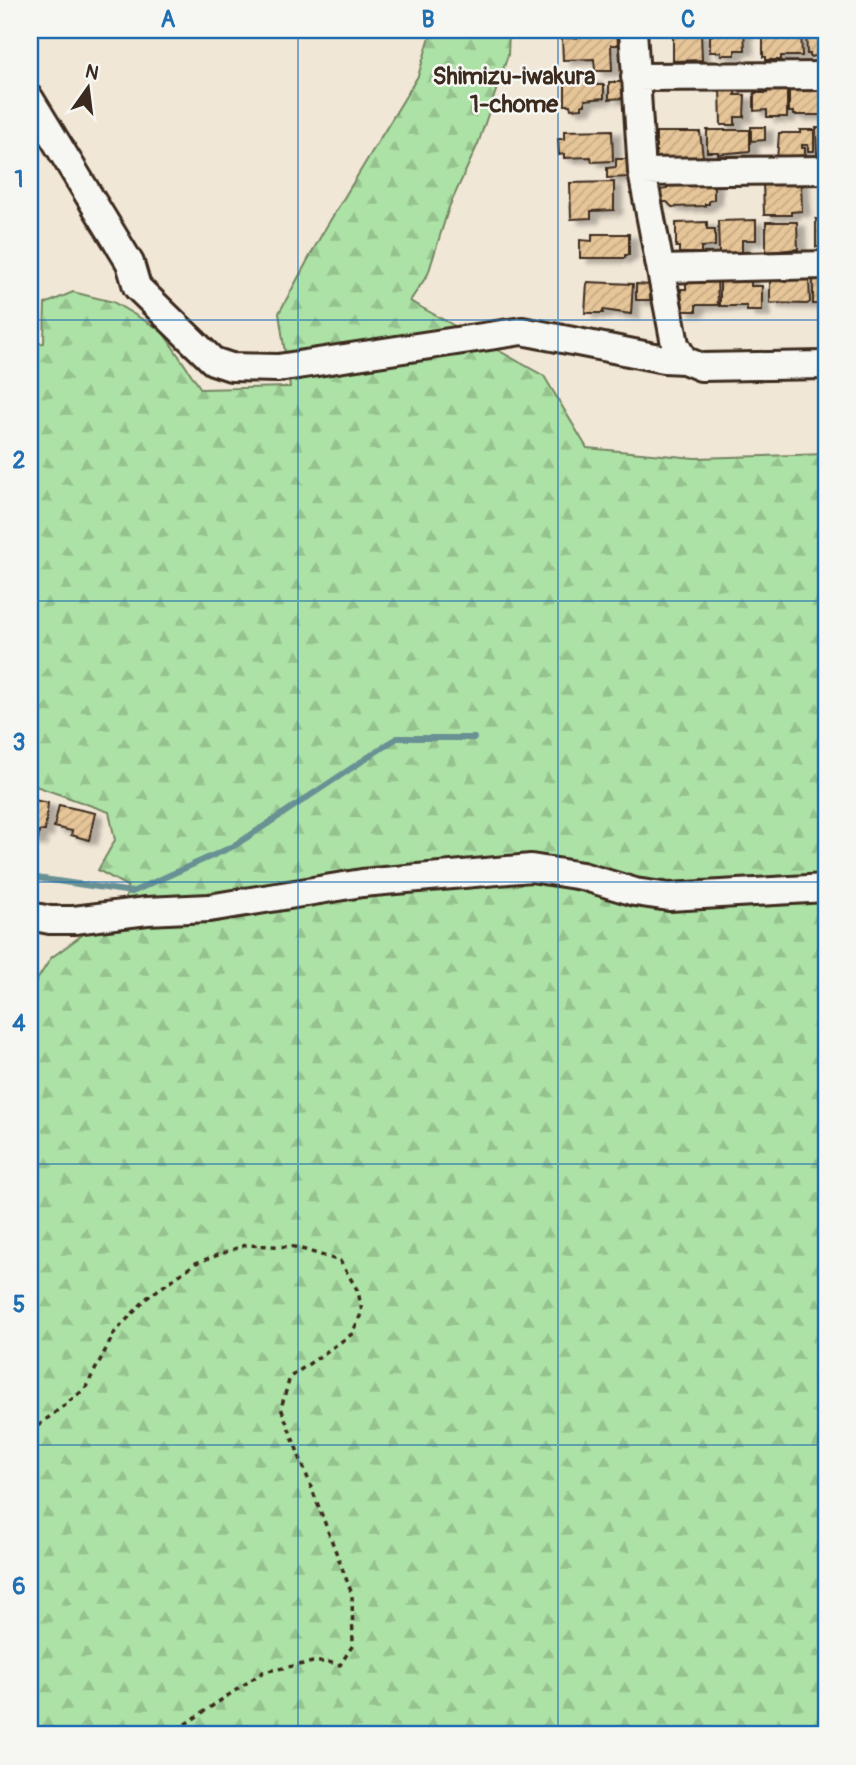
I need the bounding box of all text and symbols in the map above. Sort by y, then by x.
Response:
text: A [161,5,176,34]
text: B [421,5,435,34]
text: C [681,5,695,34]
north arrow [52,52,122,122]
text: N [83,59,101,86]
district label: Shimizu-iwakura 1-chome [432,62,596,119]
text: 1 [15,165,24,194]
text: 2 [13,446,26,475]
text: 3 [13,728,25,757]
text: 4 [12,1009,26,1038]
text: 5 [13,1290,25,1319]
text: 6 [12,1572,26,1601]

